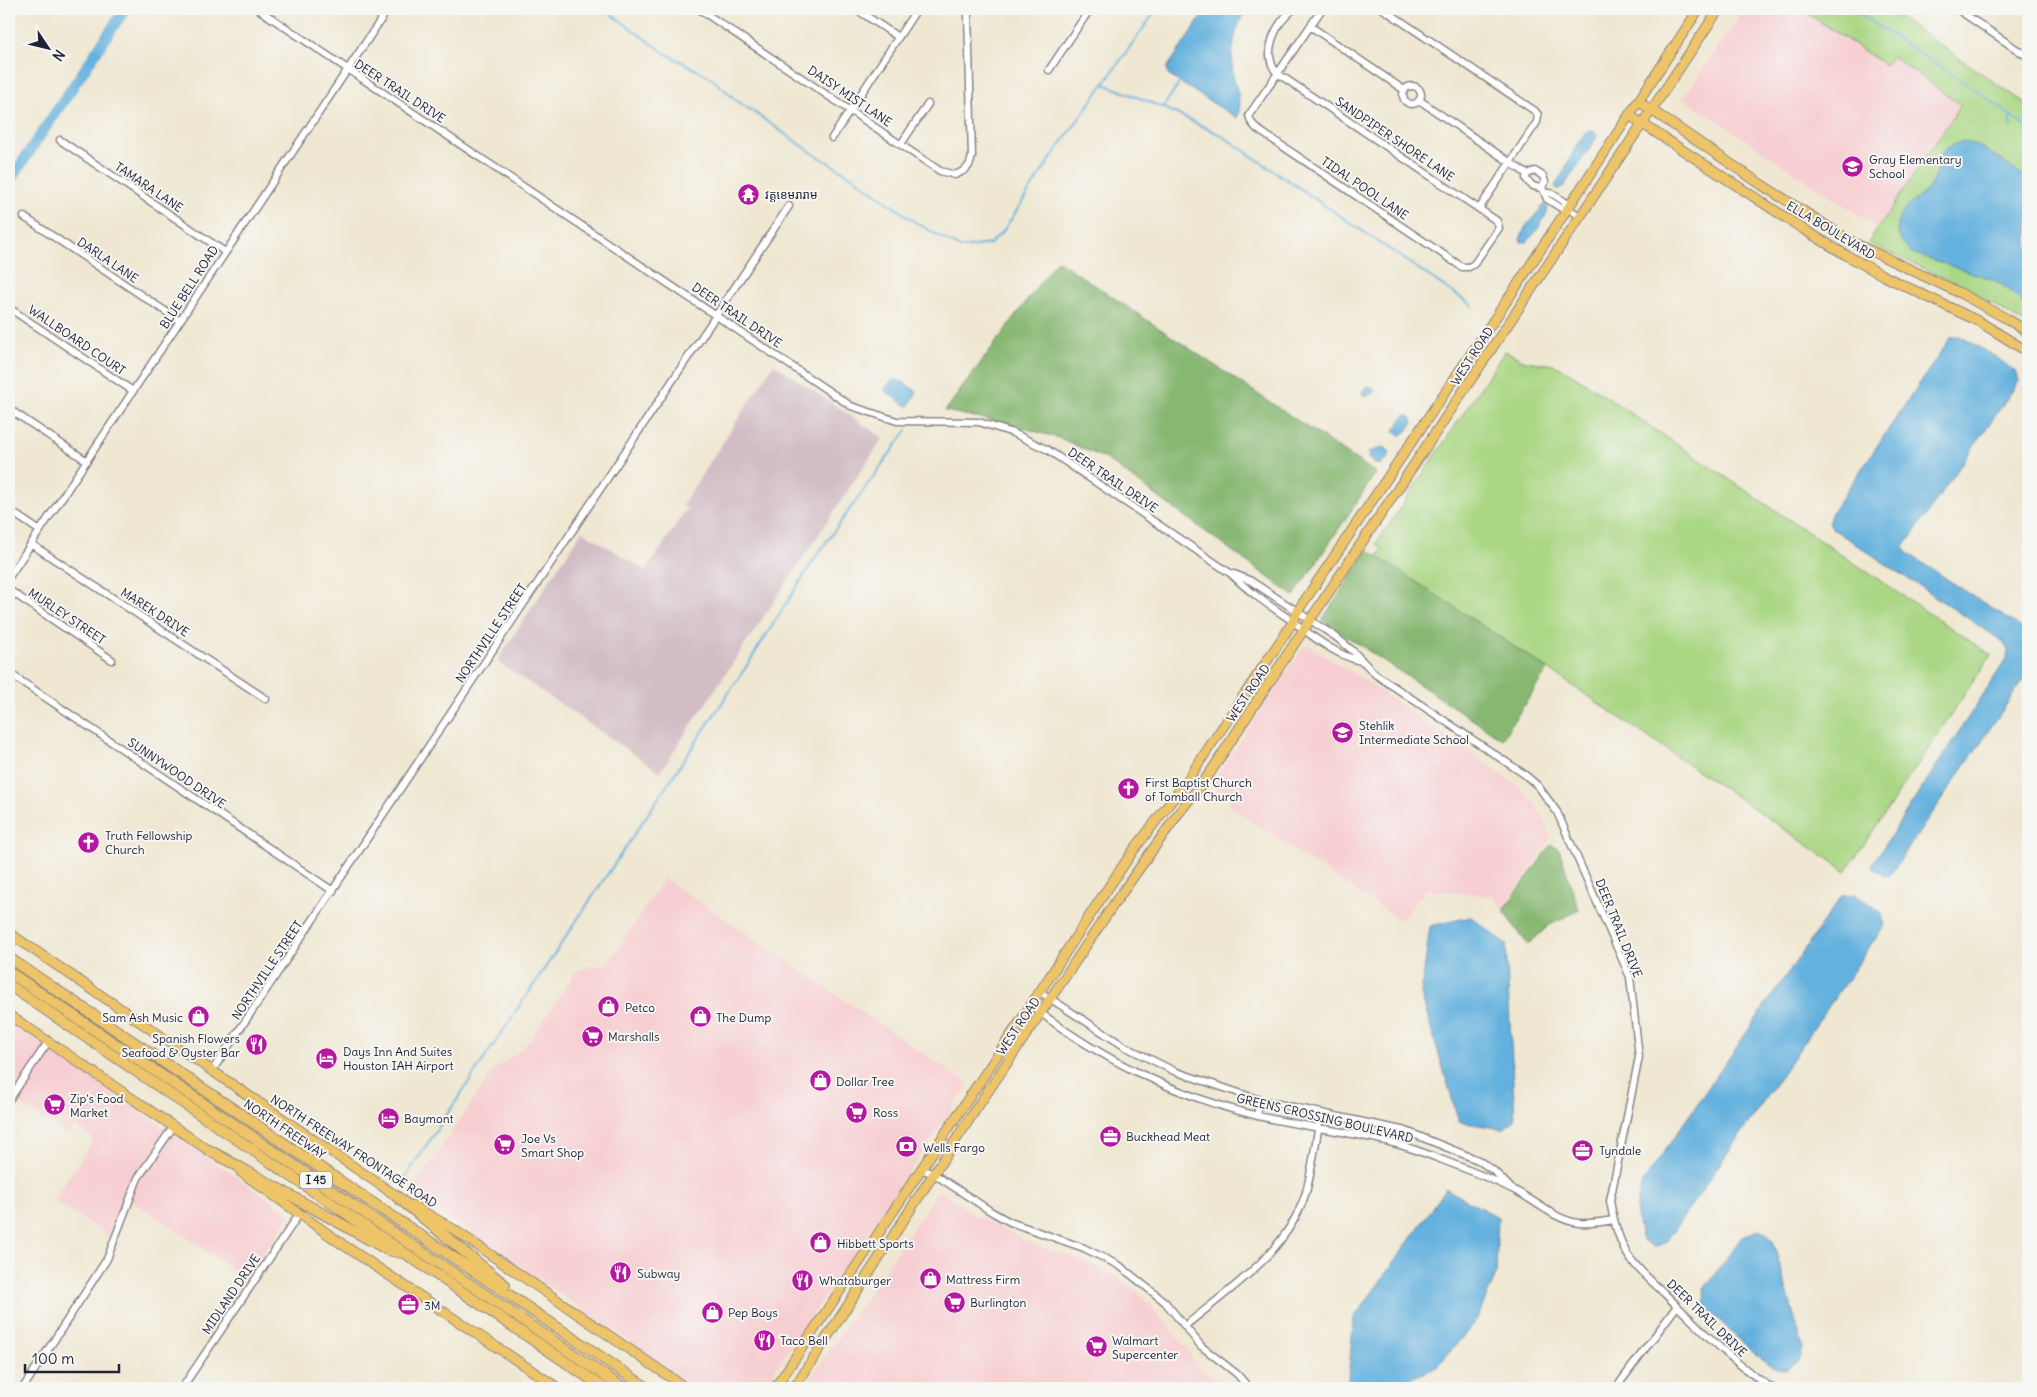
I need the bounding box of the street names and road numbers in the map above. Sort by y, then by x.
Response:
street label: DEER TRAIL DRIVE [352,56,448,126]
street label: DAISY MIST LANE [805,62,895,130]
street label: SANDPIPER SHORE LANE [1333,94,1457,184]
street label: TIDAL POOL LANE [1319,153,1411,223]
street label: TAMARA LANE [112,159,186,215]
street label: ELLA BOULEVARD [1784,198,1878,262]
street label: DARLA LANE [75,234,141,286]
street label: BLUE BELL ROAD [157,243,221,331]
street label: DEER TRAIL DRIVE [689,279,785,351]
street label: WALLBOARD COURT [26,302,128,378]
street label: WEST ROAD [1448,324,1496,388]
street label: DEER TRAIL DRIVE [1065,444,1161,516]
street label: NORTHVILLE STREET [452,581,530,685]
street label: MAREK DRIVE [118,584,192,640]
street label: MURLEY STREET [26,585,108,647]
street label: WEST ROAD [1223,661,1273,725]
street label: SUNNYWOOD DRIVE [125,735,229,811]
street label: DEER TRAIL DRIVE [1592,876,1646,980]
street label: NORTHVILLE STREET [228,918,306,1022]
street label: WEST ROAD [993,994,1043,1058]
street label: GREENS CROSSING BOULEVARD [1235,1090,1415,1146]
street label: NORTH FREEWAY FRONTAGE ROAD [268,1091,440,1211]
street label: NORTH FREEWAY [241,1096,329,1162]
road number: I 45 [300,1172,332,1188]
street label: MIDLAND DRIVE [199,1251,263,1337]
street label: DEER TRAIL DRIVE [1664,1276,1750,1360]

